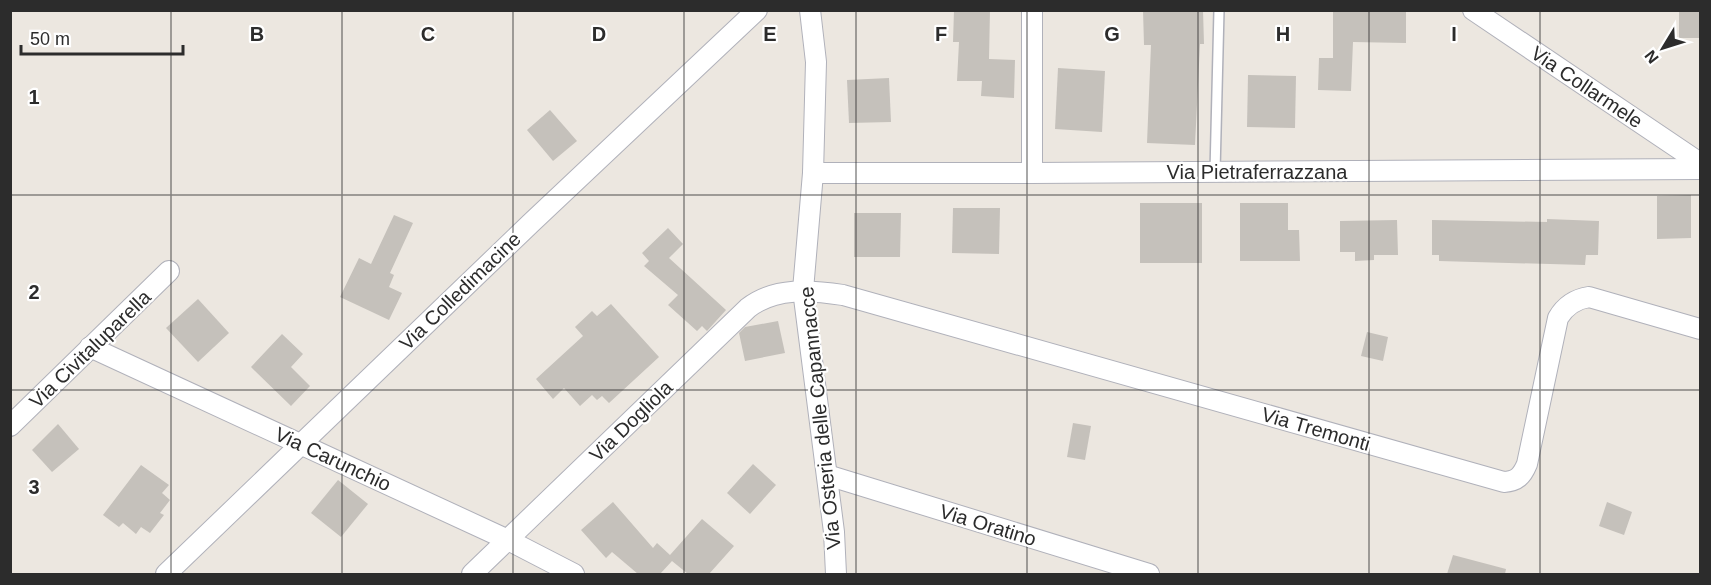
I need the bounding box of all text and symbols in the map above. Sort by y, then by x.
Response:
scale bar [21,18,183,56]
north arrow [1633,18,1693,78]
text: B [250,23,264,45]
text: C [421,23,435,45]
text: D [592,23,606,45]
text: E [763,23,777,45]
text: F [935,23,947,45]
text: G [1104,23,1120,45]
text: H [1276,23,1290,45]
text: I [1451,23,1457,45]
text: 50 m [30,29,70,49]
street label: Via Collarmele [1527,42,1647,132]
text: N [1641,47,1662,67]
text: 1 [28,86,40,108]
street label: Via Pietraferrazzana [1167,161,1348,183]
street label: Via Colledimacine [395,228,525,354]
text: 2 [28,281,40,303]
street label: Via Civitaluparella [25,285,156,412]
street label: Via Osteria delle Capannacce [795,285,845,551]
street label: Via Dogliola [585,376,678,466]
street label: Via Tremonti [1259,403,1373,455]
street label: Via Carunchio [272,423,394,495]
text: 3 [28,476,40,498]
street label: Via Oratino [937,500,1039,550]

